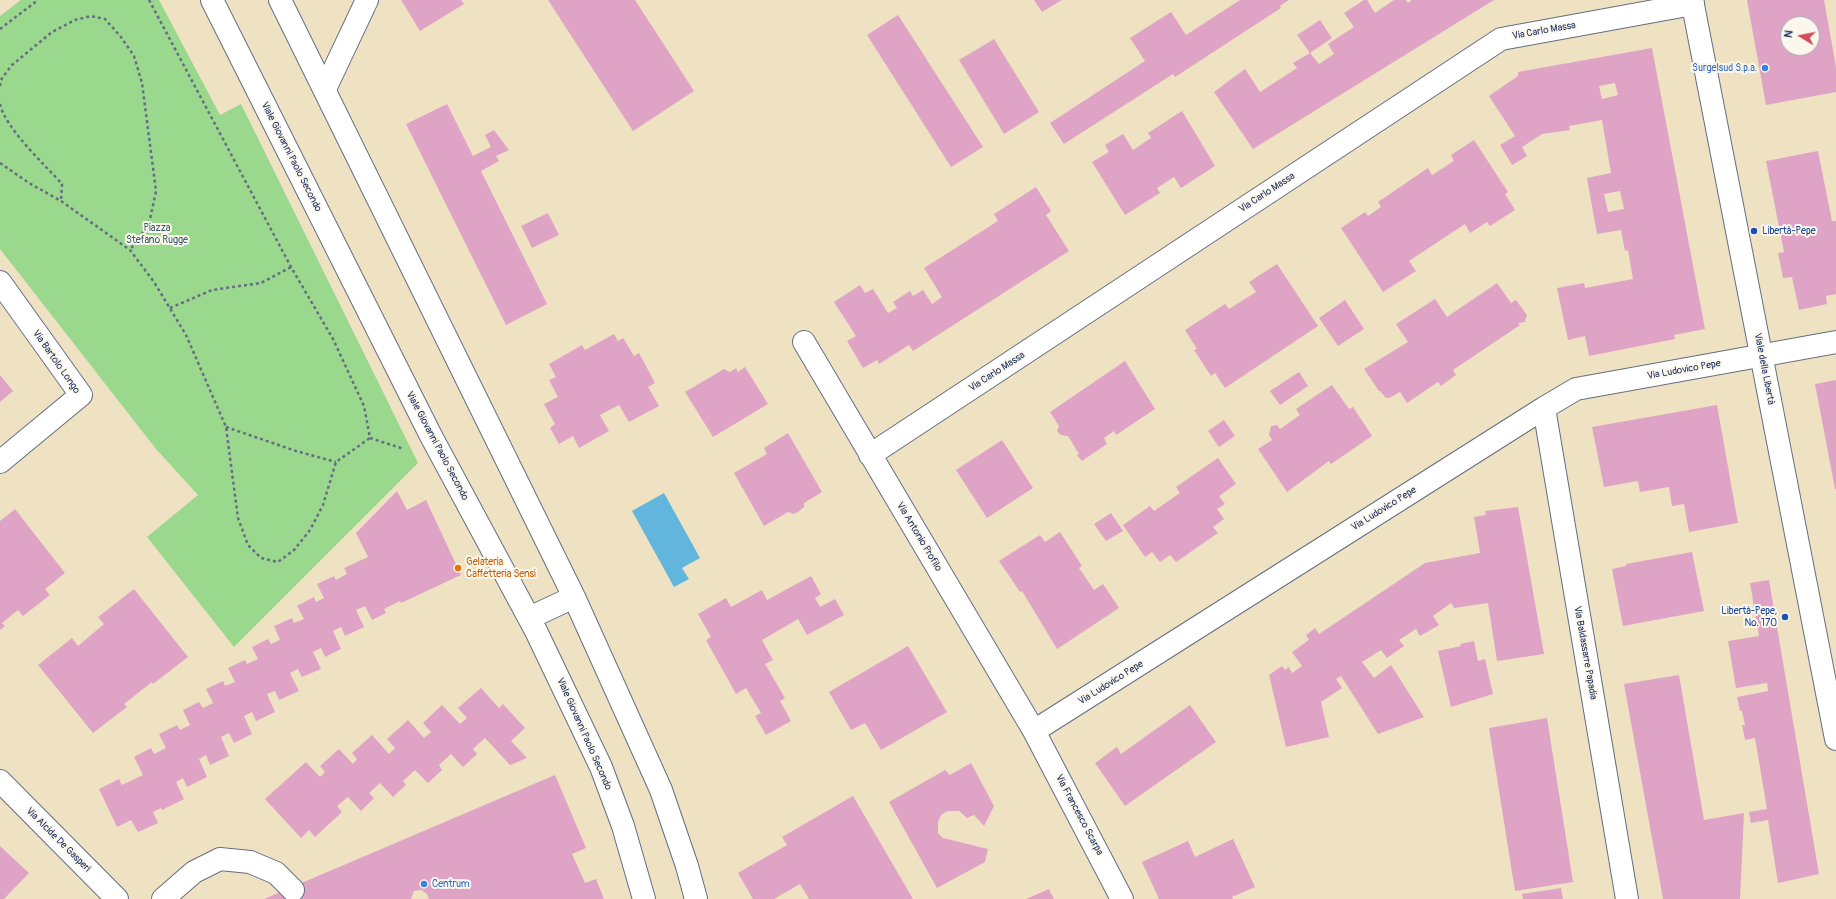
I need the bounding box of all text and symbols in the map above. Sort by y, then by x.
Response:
north arrow [1780,16,1820,56]
street label: Via Carlo Massa [1511,20,1577,42]
text: N [1782,29,1796,39]
place label: Surgelsud S.p.a. [1692,62,1757,74]
marker: Surgelsud S.p.a. [1760,63,1770,73]
street label: Viale Giovanni Paolo Secondo [258,100,324,214]
street label: Via Carlo Massa [1237,170,1297,216]
park label: Piazza Stefano Rugge [126,222,188,246]
place label: Libertà-Pepe [1762,225,1816,237]
marker: Libertà-Pepe [1749,226,1759,236]
street label: Via Bartolo Longo [30,328,82,396]
street label: Viale della Libertà [1751,332,1777,406]
street label: Via Carlo Massa [967,349,1027,395]
street label: Via Ludovico Pepe [1646,358,1722,382]
street label: Viale Giovanni Paolo Secondo [403,389,471,503]
street label: Via Ludovico Pepe [1349,484,1419,534]
street label: Via Antonio Profilo [894,500,944,574]
place label: Gelateria Caffetteria Sensi [466,556,536,580]
marker: Gelateria Caffetteria Sensi [453,563,463,573]
street label: Via Baldassarre Papadia [1571,605,1599,701]
place label: Libertà-Pepe, No. 170 [1721,605,1777,628]
marker: Libertà-Pepe, No. 170 [1780,612,1790,622]
street label: Via Ludovico Pepe [1076,658,1146,708]
street label: Viale Giovanni Paolo Secondo [554,676,614,792]
street label: Via Francesco Scarpa [1053,773,1105,857]
street label: Via Alcide De Gasperi [23,805,93,875]
place label: Centrum [432,878,470,890]
marker: Centrum [419,879,429,889]

